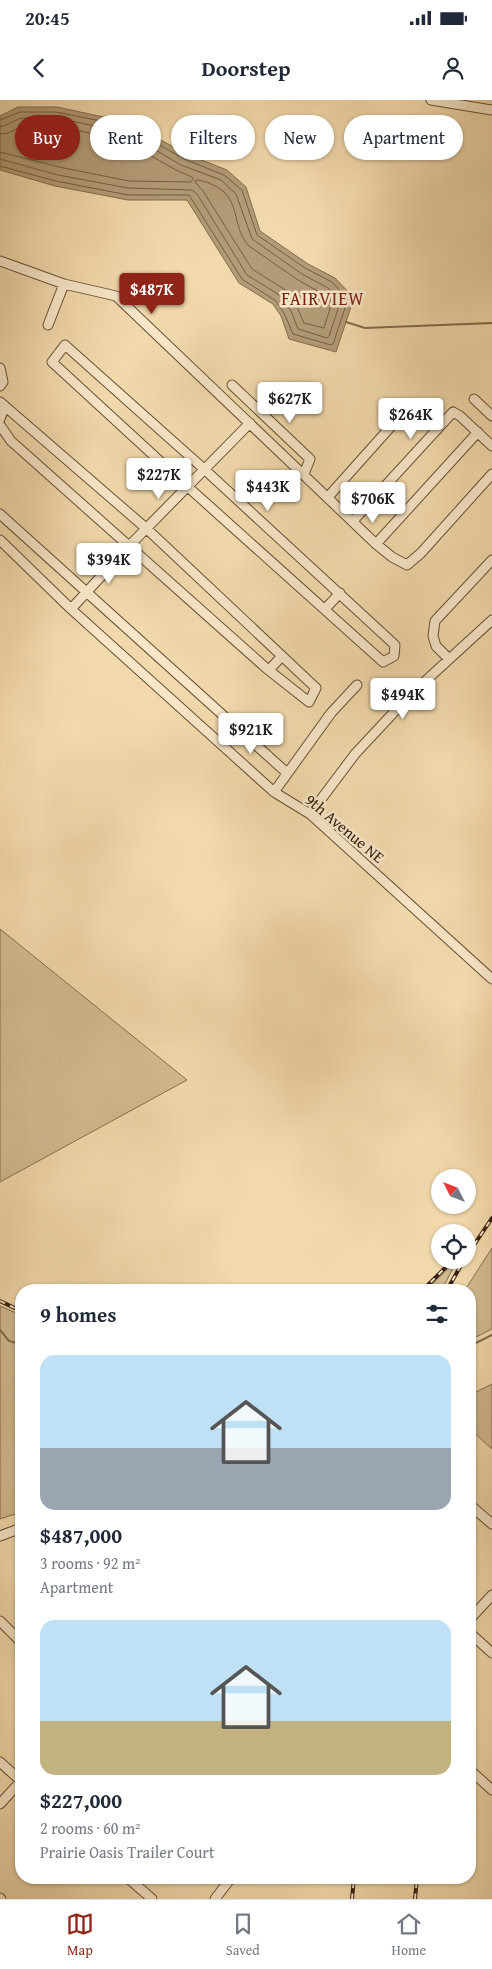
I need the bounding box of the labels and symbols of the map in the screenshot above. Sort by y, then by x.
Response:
pin: $487K [117,272,187,315]
district label: FAIRVIEW [281,285,365,312]
pin: $627K [255,382,325,424]
pin: $264K [376,398,446,440]
pin: $227K [124,458,194,500]
pin: $443K [233,470,303,512]
pin: $706K [338,482,408,524]
pin: $394K [74,542,144,585]
pin: $494K [368,678,438,720]
pin: $921K [216,712,286,755]
street label: 9th Avenue NE [300,788,390,868]
north arrow [431,1169,476,1214]

